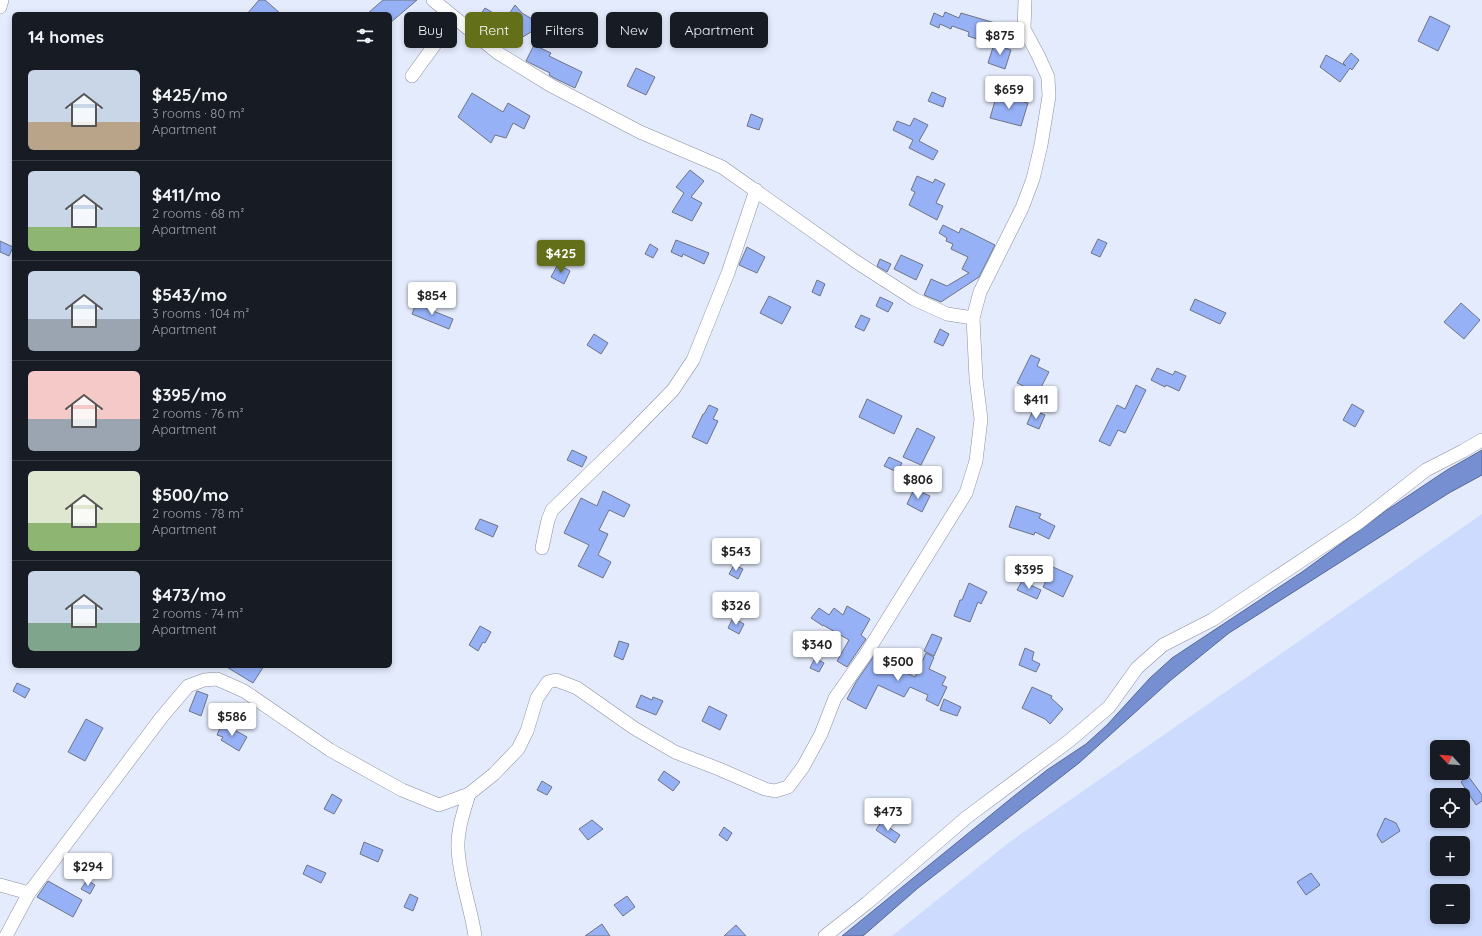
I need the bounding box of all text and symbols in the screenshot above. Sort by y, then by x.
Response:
chip: Buy [404,12,457,48]
chip: Rent [465,12,523,48]
chip: Filters [531,12,598,48]
chip: New [606,12,662,48]
chip: Apartment [670,12,768,48]
pin: $875 [976,22,1024,56]
icon: filters [354,25,376,47]
text: 14 homes [28,26,104,47]
text: $875 [985,27,1015,43]
pin: $659 [985,76,1033,110]
text: $659 [994,81,1024,97]
text: $425/mo [152,84,228,105]
icon: home [60,86,108,134]
text: 3 rooms · 80 m² [152,105,245,121]
text: Apartment [152,121,217,137]
text: $411/mo [152,184,221,205]
icon: home [60,187,108,235]
text: 2 rooms · 68 m² [152,205,244,221]
text: Apartment [152,221,217,237]
pin: $425 [537,240,585,274]
text: $425 [546,245,576,261]
pin: $854 [408,282,456,316]
text: $543/mo [152,284,227,305]
icon: home [60,287,108,335]
text: $854 [417,287,447,303]
text: 3 rooms · 104 m² [152,305,249,321]
text: Apartment [152,321,217,337]
text: $395/mo [152,384,227,405]
pin: $411 [1012,386,1060,420]
icon: home [60,387,108,435]
text: $411 [1023,391,1049,407]
text: 2 rooms · 76 m² [152,405,244,421]
text: Apartment [152,421,217,437]
pin: $806 [894,466,942,500]
text: $806 [903,471,933,487]
text: $500/mo [152,484,229,505]
icon: home [60,487,108,535]
text: 2 rooms · 78 m² [152,505,244,521]
text: Apartment [152,521,217,537]
pin: $543 [712,538,760,572]
text: $543 [721,543,751,559]
pin: $395 [1005,556,1053,590]
text: $395 [1014,561,1044,577]
text: $473/mo [152,584,226,605]
icon: home [60,587,108,635]
pin: $326 [712,592,760,626]
text: $326 [721,597,751,613]
text: 2 rooms · 74 m² [152,605,243,621]
text: Apartment [152,621,217,637]
pin: $340 [793,631,841,665]
text: $340 [802,636,832,652]
pin: $500 [874,648,922,682]
text: $500 [882,653,914,669]
pin: $586 [208,703,256,737]
text: $586 [217,708,247,724]
north arrow [1430,740,1470,780]
map controls [1430,740,1470,924]
button: locate [1430,788,1470,828]
pin: $473 [864,798,912,832]
text: $473 [873,803,903,819]
button: + [1430,836,1470,876]
pin: $294 [64,853,112,887]
text: $294 [73,858,103,874]
button: − [1430,884,1470,924]

